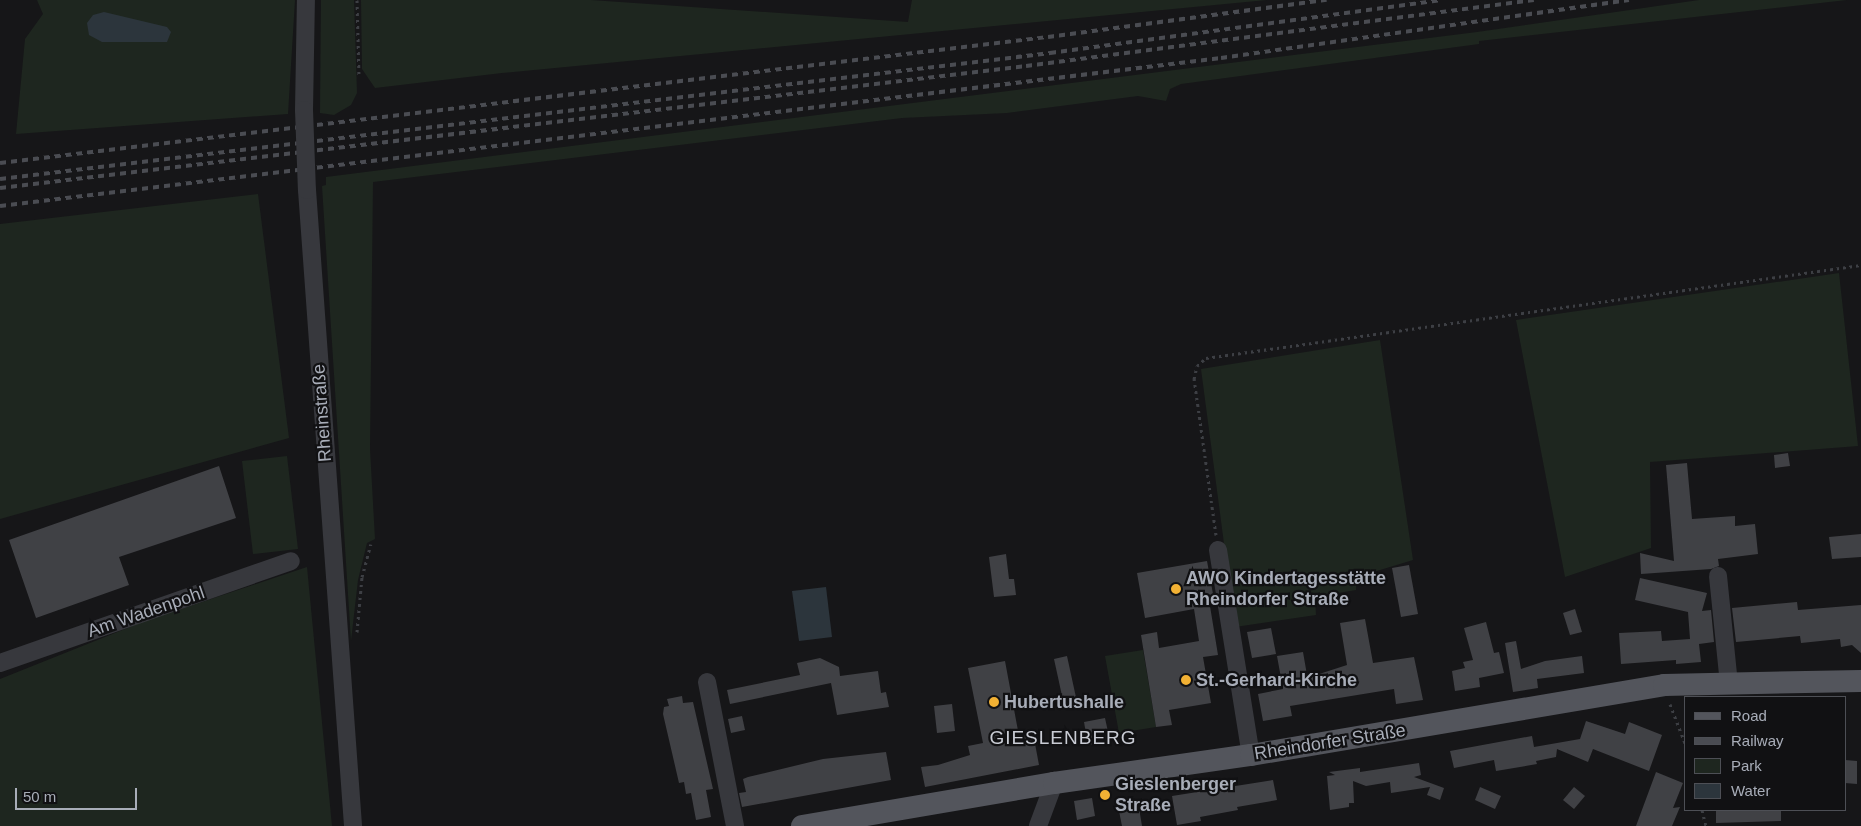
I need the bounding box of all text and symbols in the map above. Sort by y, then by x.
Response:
street label: Rheinstraße [308,363,336,463]
place label: AWO Kindertagesstätte Rheindorfer Straße [1186,568,1386,610]
street label: Am Wadenpohl [85,582,207,642]
marker: AWO Kindertagesstätte Rheindorfer Straße [1170,583,1182,595]
place label: St.-Gerhard-Kirche [1196,669,1357,691]
marker: St.-Gerhard-Kirche [1180,674,1192,686]
place label: Hubertushalle [1004,691,1124,713]
marker: Hubertushalle [988,696,1000,708]
legend [1684,696,1846,811]
text: Road [1731,707,1767,724]
street label: Rheindorfer Straße [1253,719,1407,765]
district label: GIESLENBERG [988,727,1138,749]
text: Railway [1731,732,1784,749]
text: Park [1731,757,1762,774]
place label: Gieslenberger Straße [1115,774,1236,816]
scale bar [18,778,140,810]
text: Water [1731,782,1770,799]
text: 50 m [23,788,56,805]
marker: Gieslenberger Straße [1099,789,1111,801]

